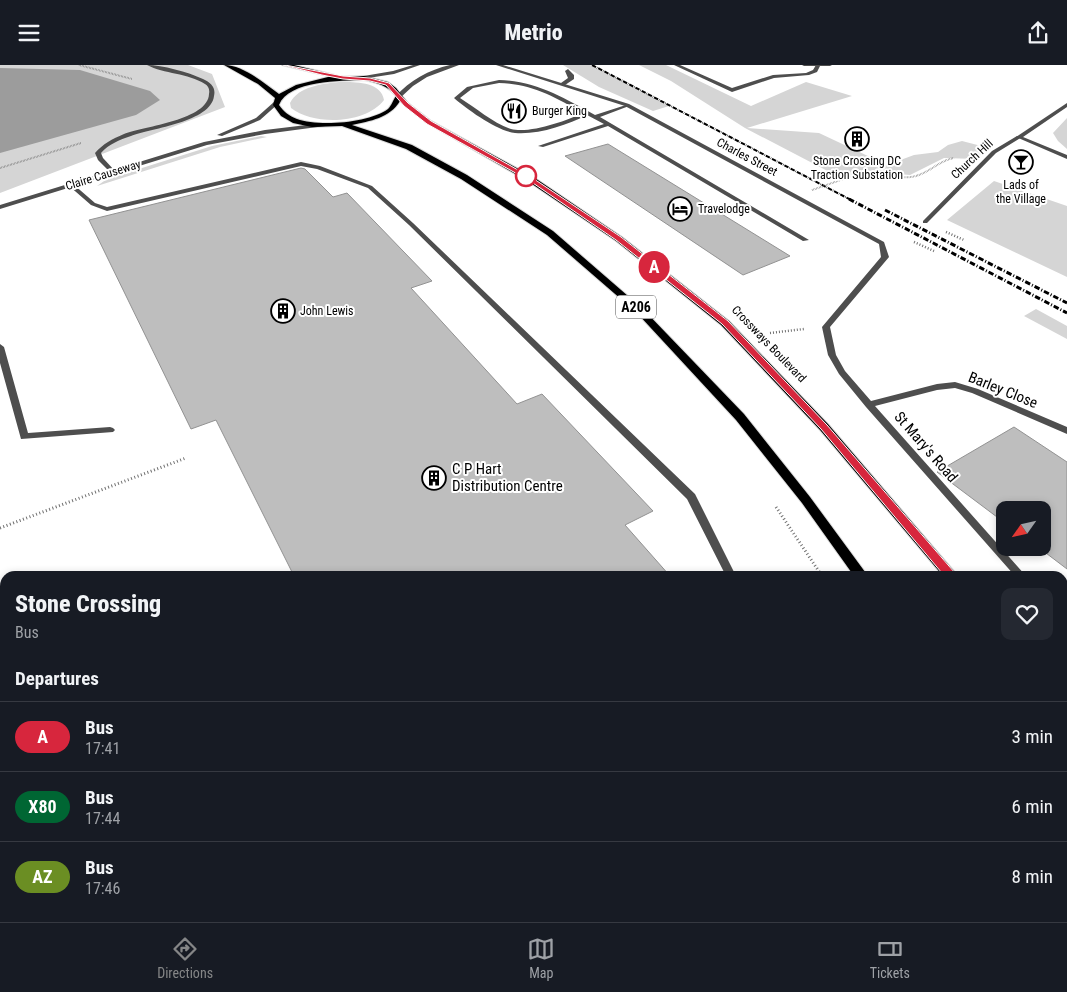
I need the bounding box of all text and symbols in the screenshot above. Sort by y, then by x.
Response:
icon: menu [15,19,43,47]
icon: share [1024,19,1052,47]
text: Metrio [504,20,563,45]
restaurant icon: Burger King [501,98,527,124]
place label: Burger King [532,104,587,118]
building icon: Stone Crossing DC Traction Substation [844,126,870,152]
street label: Charles Street [714,135,780,179]
street label: Church Hill [948,136,996,182]
bar icon: Lads of the Village [1008,149,1034,175]
place label: Stone Crossing DC Traction Substation [811,154,903,182]
street label: Claire Causeway [64,157,142,193]
unlabelled marker [515,165,537,187]
place label: Lads of the Village [996,178,1046,206]
hotel icon: Travelodge [667,196,693,222]
place label: Travelodge [698,202,750,216]
line badge: A [638,251,670,283]
text: A [649,256,659,277]
road number: A206 [616,295,656,318]
building icon: John Lewis [270,298,296,324]
street label: Crossways Boulevard [729,303,809,385]
place label: John Lewis [300,304,354,318]
street label: Barley Close [966,368,1040,412]
street label: St Mary's Road [890,408,962,486]
place label: C P Hart Distribution Centre [452,460,563,495]
building icon: C P Hart Distribution Centre [421,465,447,491]
north arrow [996,501,1051,556]
map controls [996,501,1051,556]
button: heart [1001,588,1053,640]
text: Stone Crossing [15,590,161,618]
text: Bus [15,623,39,642]
text: Departures [15,667,99,690]
text: Bus [85,716,114,739]
text: 3 min [1011,725,1053,748]
text: A [37,726,48,747]
text: 17:41 [85,739,120,758]
text: Bus [85,786,114,809]
text: 6 min [1011,795,1053,818]
text: X80 [28,796,57,817]
text: 17:44 [85,809,120,828]
text: Bus [85,856,114,879]
text: 8 min [1011,865,1053,888]
text: AZ [32,866,53,887]
text: 17:46 [85,879,120,898]
tab: Directions [157,935,213,981]
tab: Map [527,935,555,981]
tab: Tickets [870,935,910,981]

